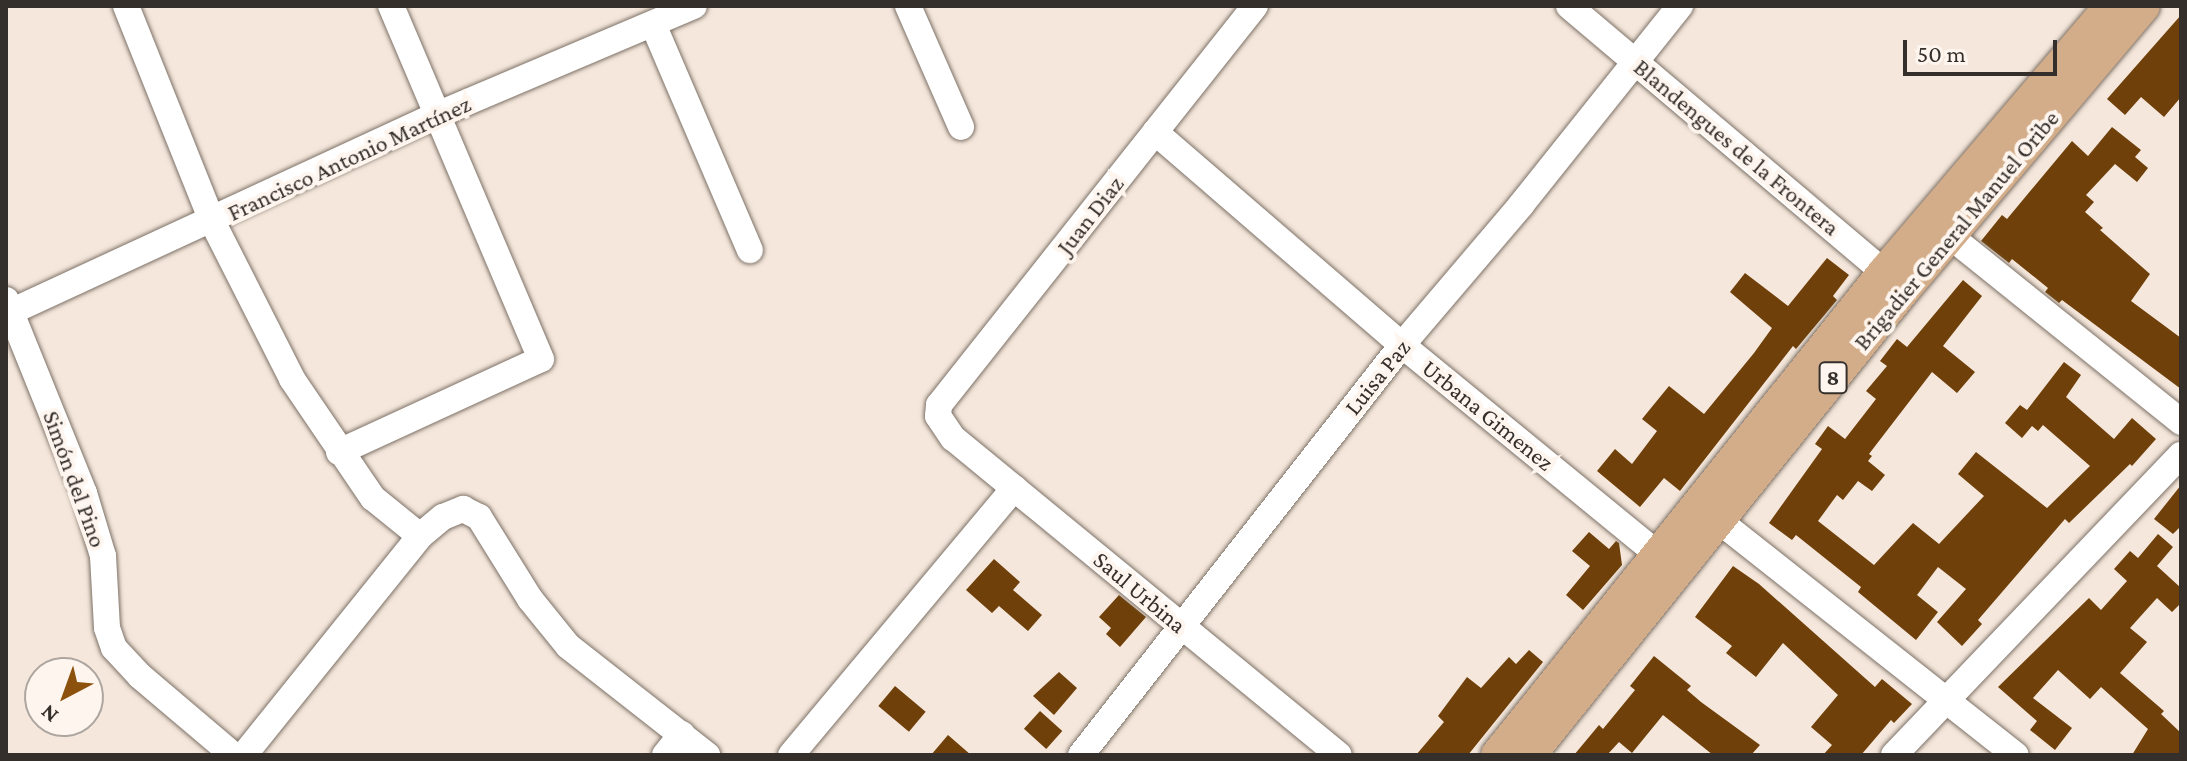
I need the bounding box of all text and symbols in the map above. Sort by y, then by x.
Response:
scale bar [1907,24,2061,74]
text: 50 m [1917,40,1966,67]
street label: Blandengues de la Frontera [1628,52,1846,242]
street label: Francisco Antonio Martínez [223,89,475,227]
street label: Brigadier General Manuel Oribe [1847,104,2065,356]
street label: Juan Diaz [1050,170,1130,260]
street label: Luisa Paz [1338,333,1416,421]
street label: Urbana Gimenez [1416,353,1560,477]
road number: 8 [1817,360,1849,396]
street label: Simón del Pino [37,407,113,551]
street label: Saul Urbina [1088,545,1192,639]
north arrow [24,657,104,737]
text: N [35,700,63,728]

